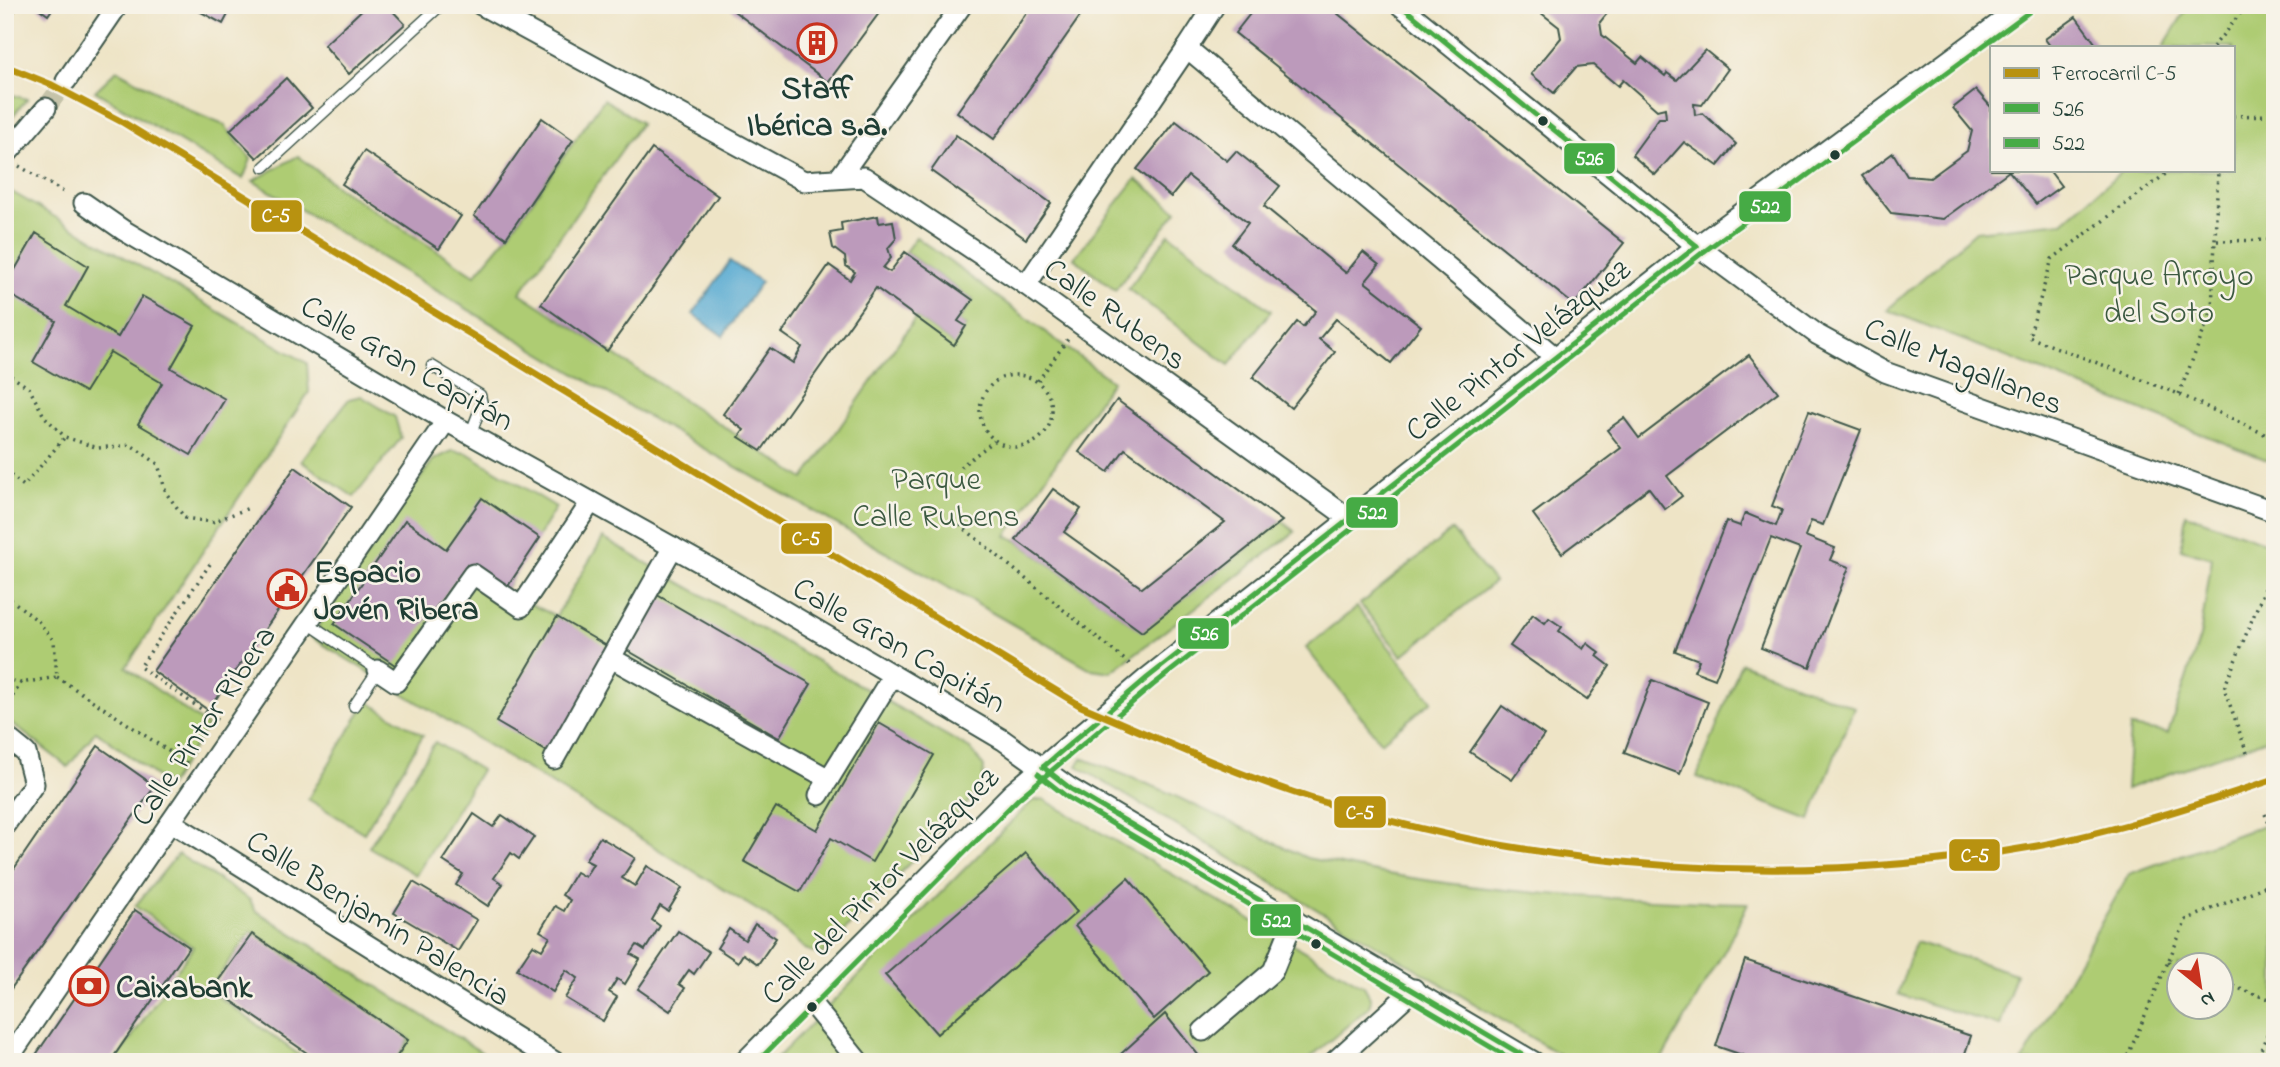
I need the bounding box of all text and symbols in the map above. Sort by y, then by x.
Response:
building icon: Staff Ibérica s.a. [796,22,838,64]
legend [1990,46,2234,172]
text: Ferrocarril C-5 [2051,60,2177,90]
place label: Staff Ibérica s.a. [747,67,888,151]
text: 526 [2052,96,2084,126]
unlabelled marker [1536,114,1550,128]
text: 522 [2052,130,2085,160]
line badge: 526 [1563,142,1616,175]
text: 526 [1575,147,1604,174]
unlabelled marker [1828,148,1842,162]
line badge: 522 [1738,190,1792,223]
text: 522 [1750,195,1780,222]
line badge: C-5 [250,199,303,233]
text: C-5 [262,204,290,231]
street label: Calle Rubens [1033,248,1195,384]
street label: Calle Pintor Velázquez [1396,248,1642,455]
park label: Parque Arroyo del Soto [2064,254,2254,338]
street label: Calle Gran Capitán [291,285,522,445]
street label: Calle Magallanes [1856,307,2069,430]
park label: Parque Calle Rubens [852,458,1020,542]
line badge: 522 [1345,496,1399,529]
text: 522 [1357,501,1387,528]
line badge: C-5 [780,522,833,555]
text: C-5 [792,527,820,554]
place label: Espacio Jovén Ribera [314,551,479,635]
street label: Calle Gran Capitán [783,567,1014,727]
public building icon: Espacio Jovén Ribera [266,568,308,610]
street label: Calle Pintor Ribera [120,617,290,837]
line badge: 526 [1177,617,1230,650]
text: 526 [1190,622,1219,649]
street label: Calle del Pintor Velázquez [751,757,1012,1017]
line badge: C-5 [1333,795,1387,829]
text: C-5 [1346,801,1374,828]
street label: Calle Benjamín Palencia [236,819,519,1021]
line badge: C-5 [1948,838,2001,872]
text: C-5 [1961,844,1989,871]
line badge: 522 [1249,903,1302,937]
text: 522 [1261,909,1291,936]
unlabelled marker [1309,937,1323,951]
north arrow [2164,951,2234,1021]
bank icon: Caixabank [68,965,110,1007]
place label: Caixabank [116,966,253,1013]
text: N [2195,984,2220,1014]
unlabelled marker [805,1000,819,1014]

